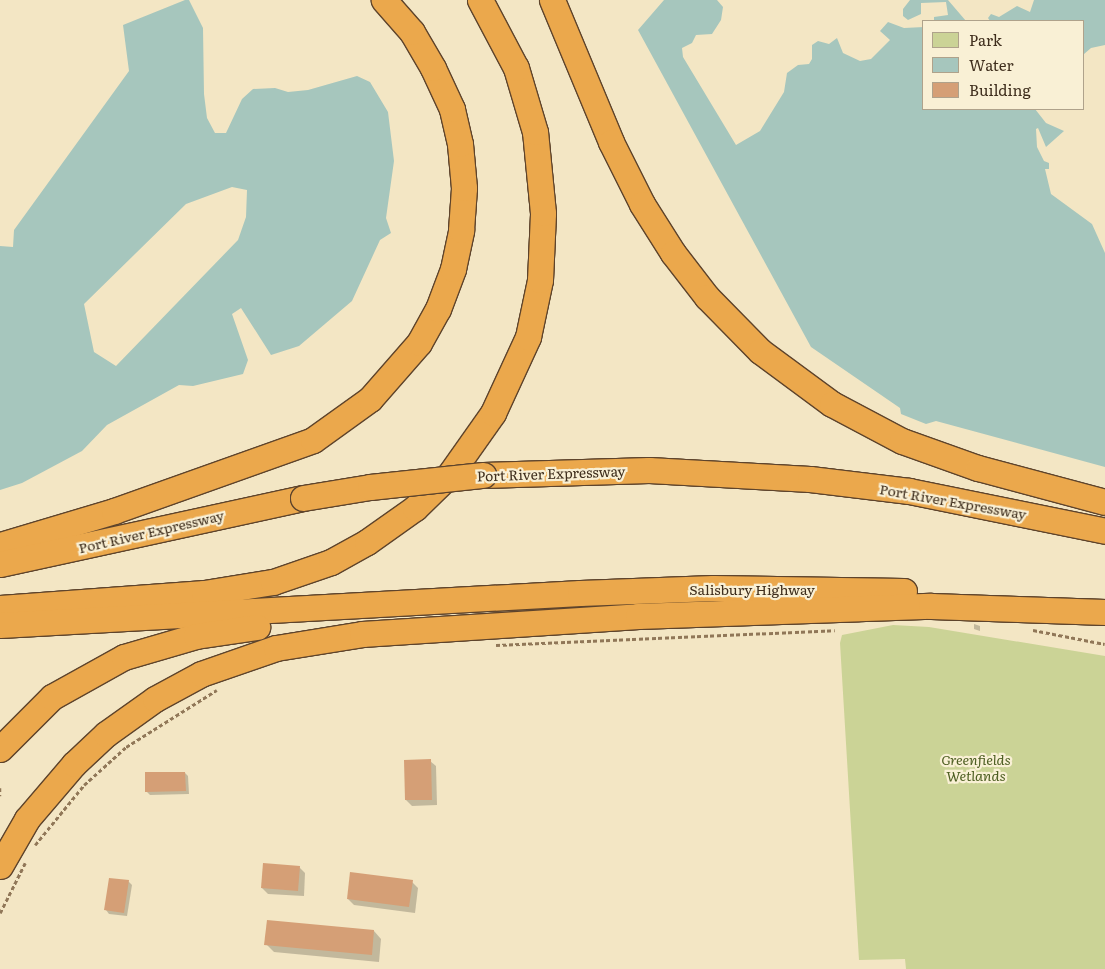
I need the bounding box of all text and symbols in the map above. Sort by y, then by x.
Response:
legend [922,20,1085,110]
text: Park [969,28,1002,51]
text: Water [969,53,1014,76]
text: Building [969,78,1031,101]
street label: Port River Expressway [476,462,626,484]
street label: Port River Expressway [878,480,1028,522]
street label: Port River Expressway [77,506,225,556]
street label: Salisbury Highway [689,581,815,597]
park label: Greenfields Wetlands [941,751,1011,784]

